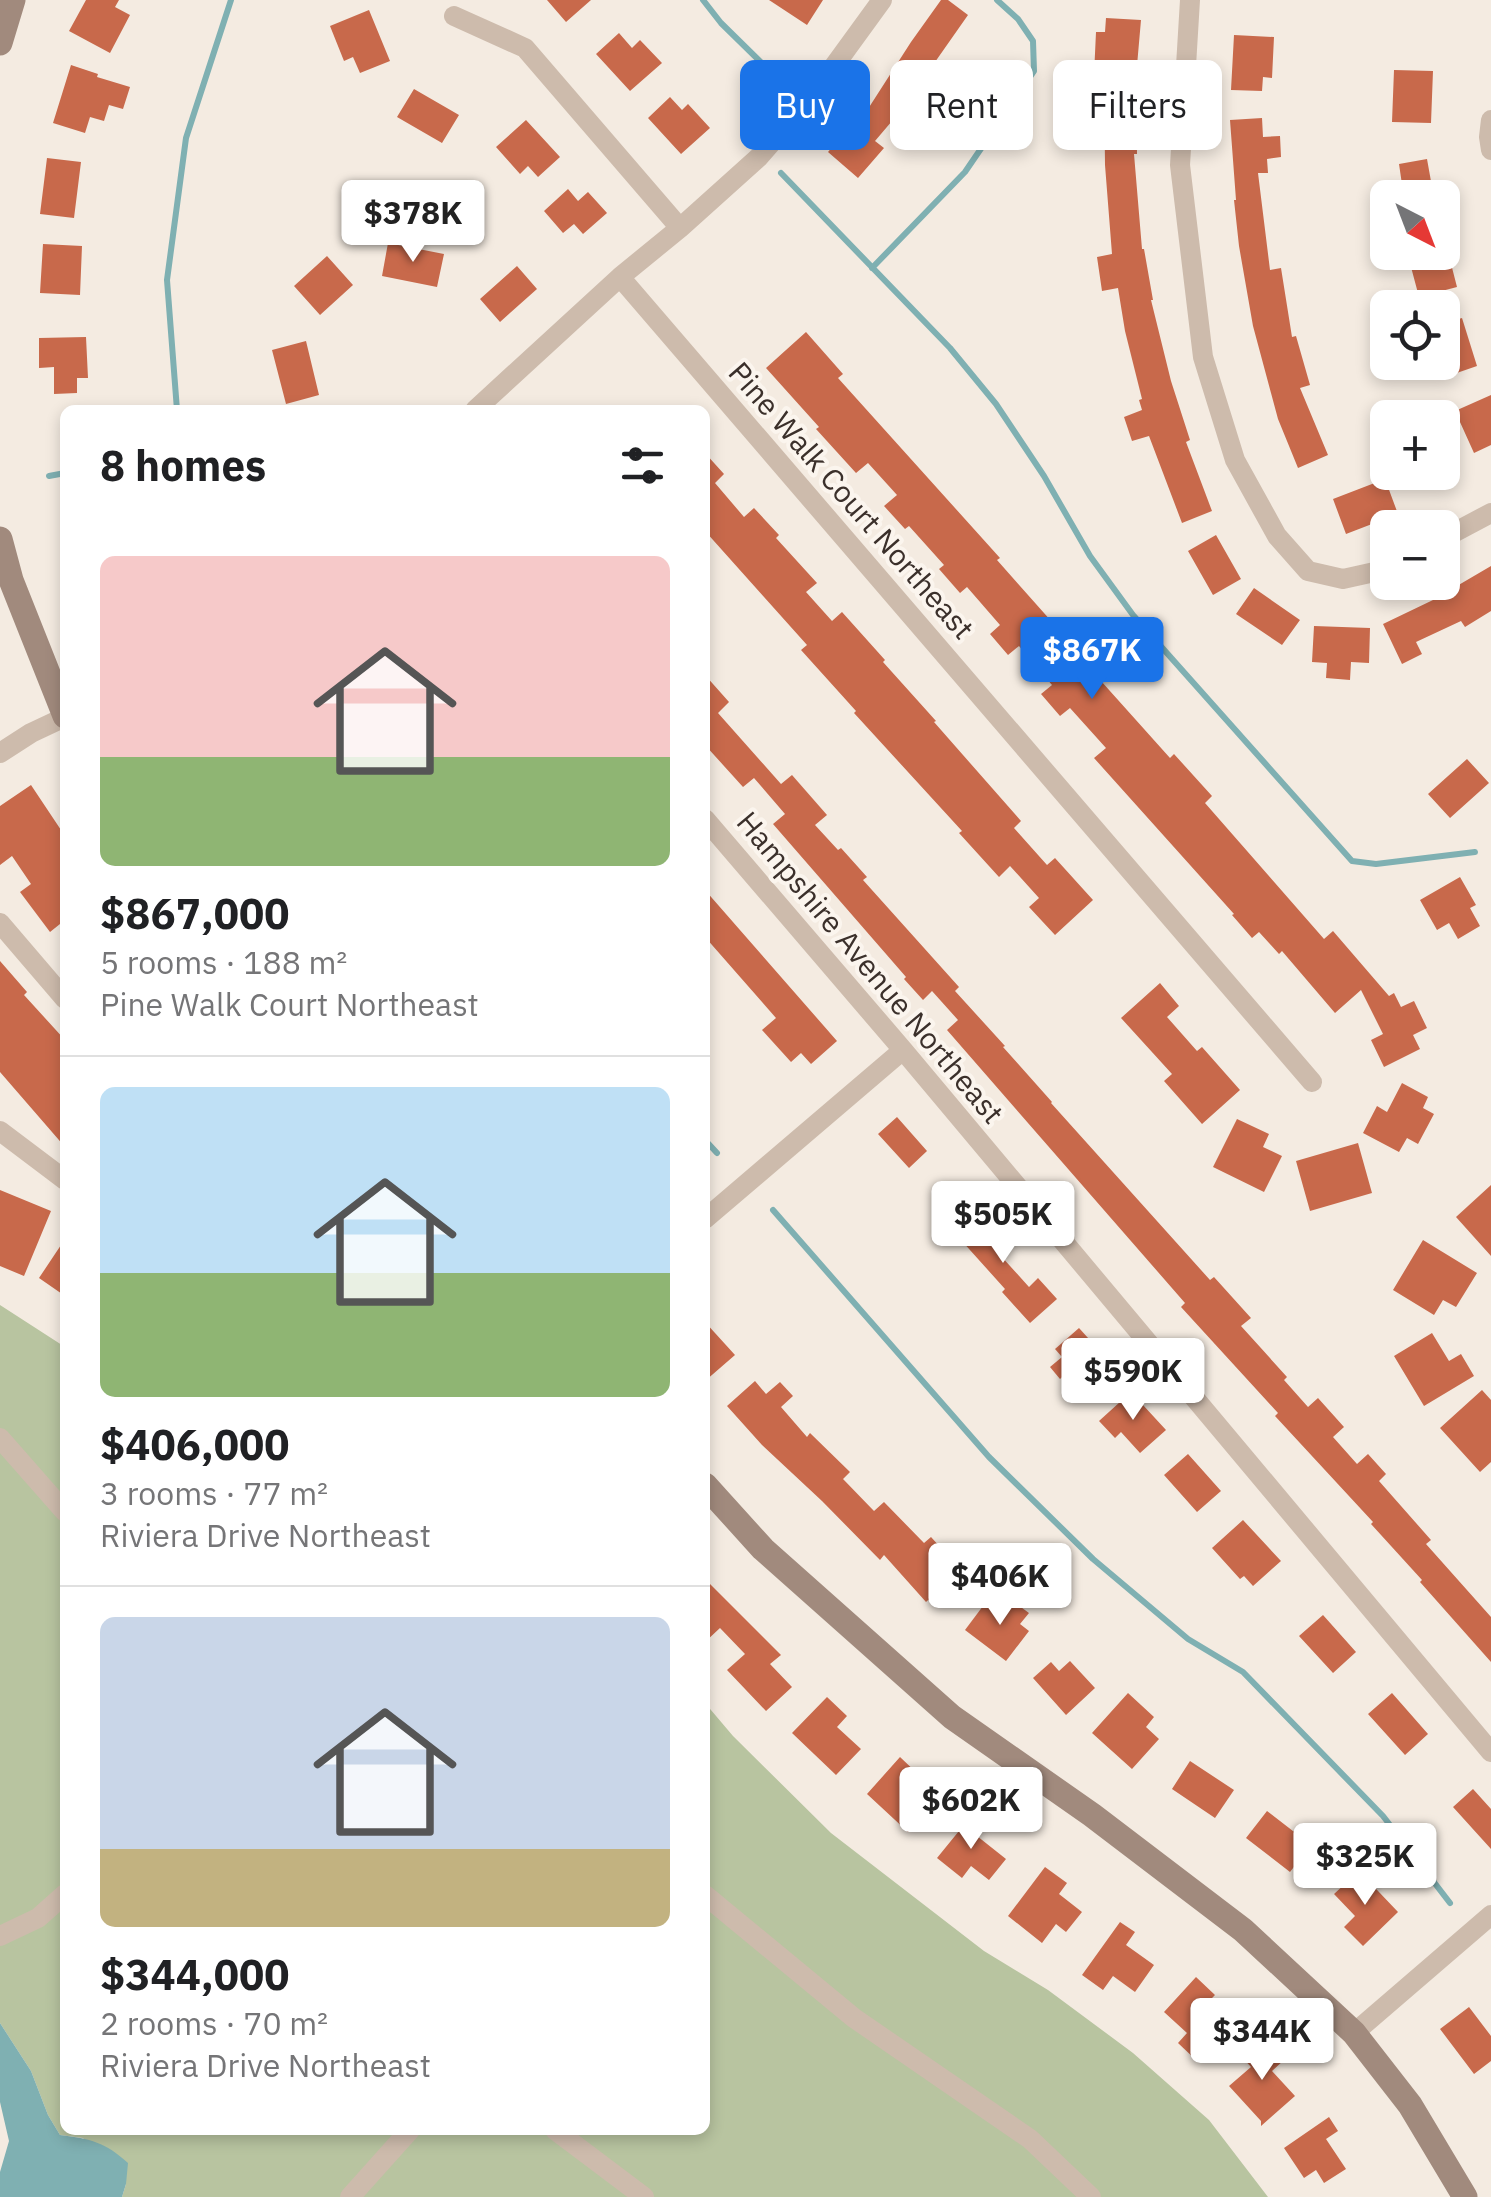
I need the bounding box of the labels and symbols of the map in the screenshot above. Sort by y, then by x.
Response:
pin: $378K [343,180,483,265]
north arrow [1370,180,1460,270]
street label: Pine Walk Court Northeast [721,353,983,647]
pin: $867K [1022,617,1162,702]
street label: Hampshire Avenue Northeast [729,803,1013,1131]
pin: $505K [933,1181,1073,1266]
pin: $590K [1063,1338,1203,1423]
pin: $406K [930,1543,1070,1628]
pin: $602K [901,1767,1041,1852]
pin: $325K [1295,1823,1435,1908]
pin: $344K [1192,1998,1332,2083]

